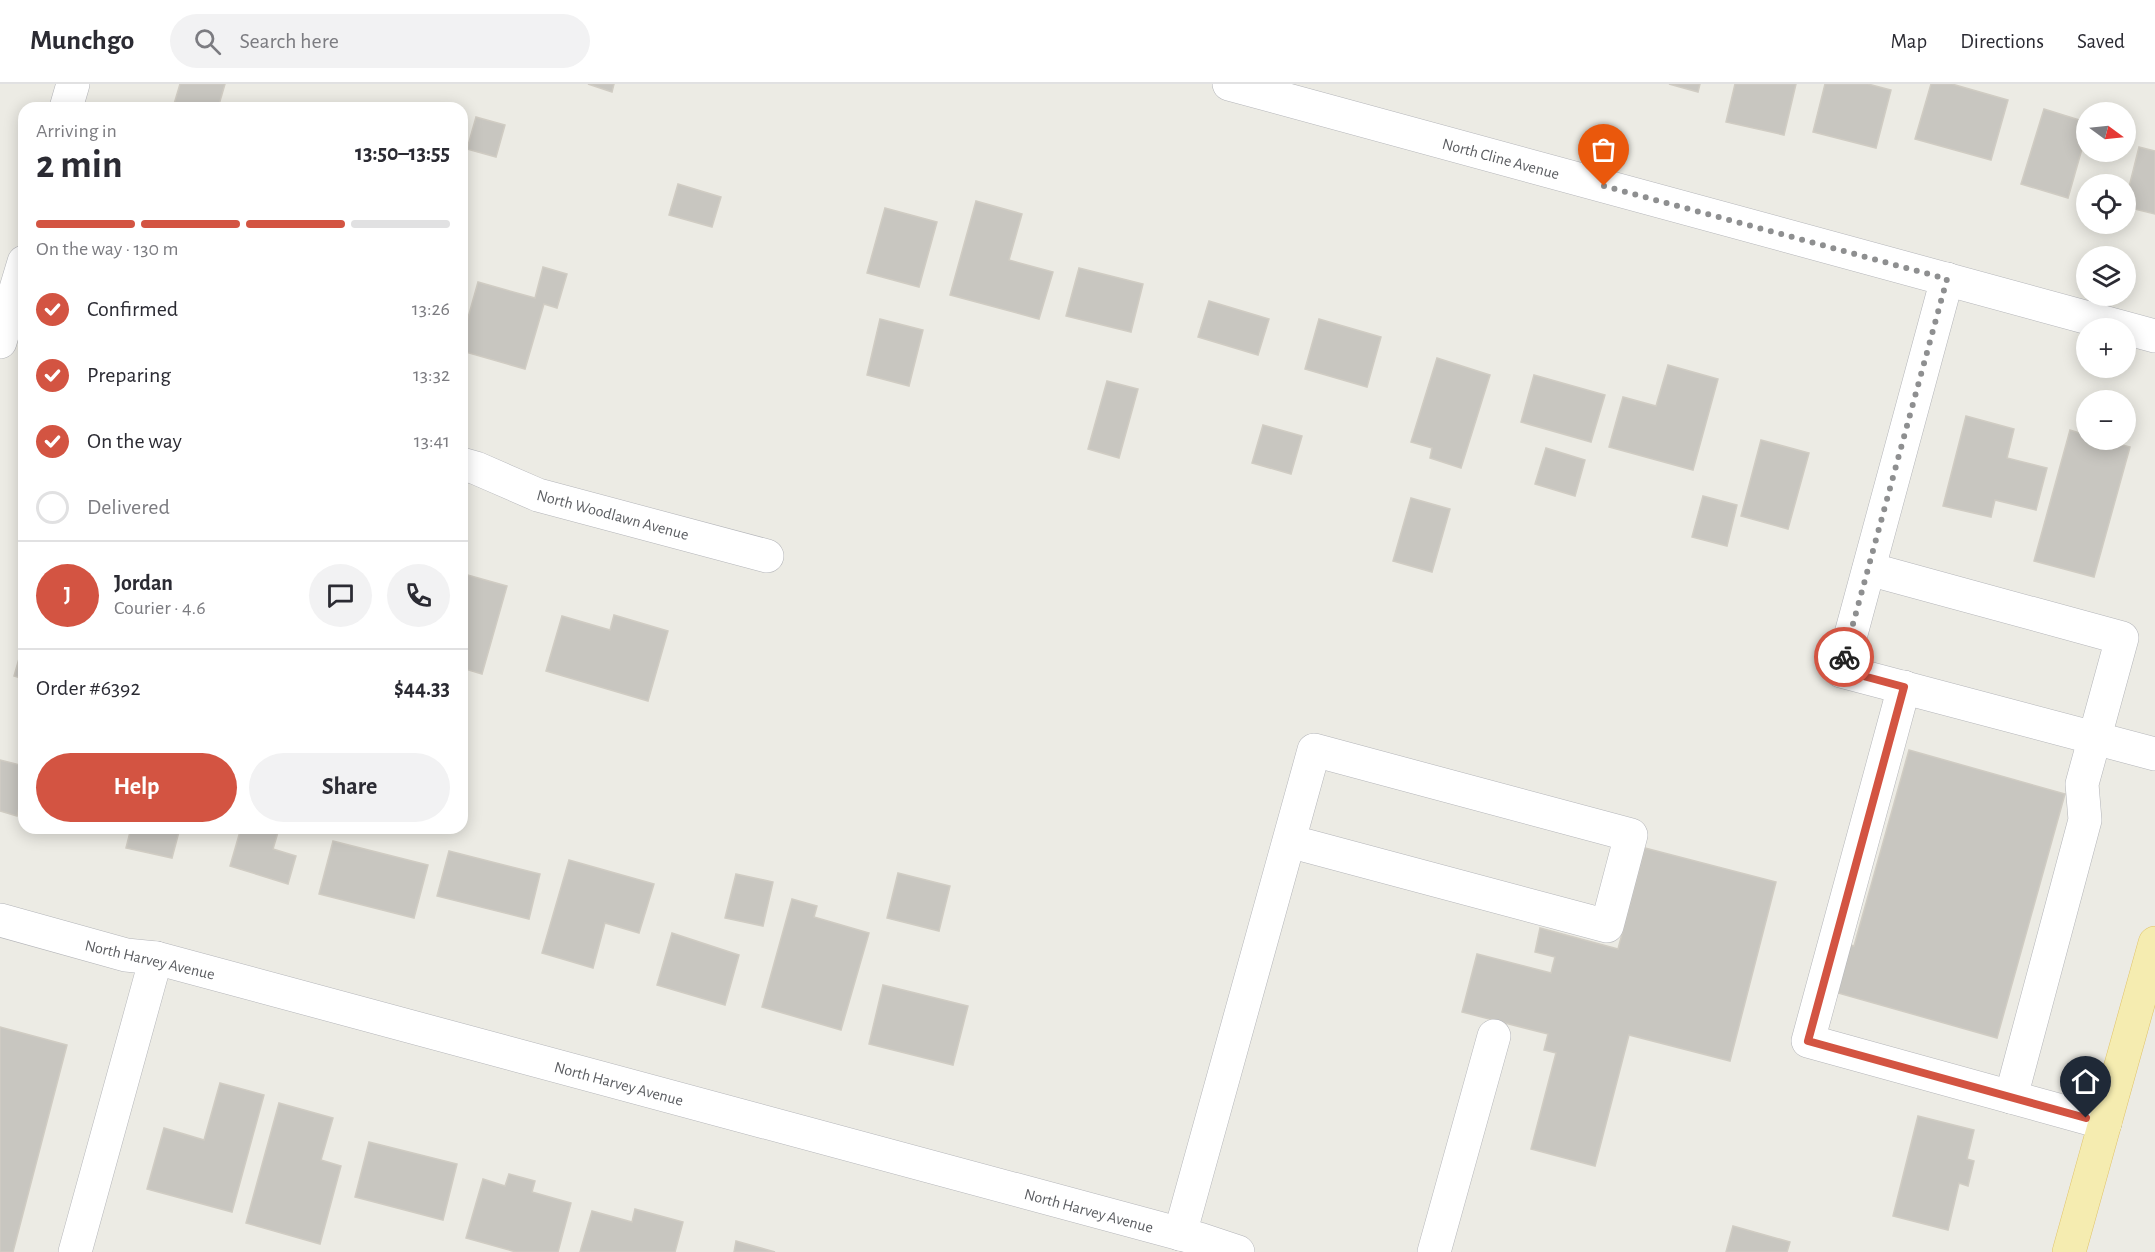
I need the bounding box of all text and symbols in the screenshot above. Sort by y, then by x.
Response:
search box [170,14,590,68]
icon: search [191,25,224,58]
text: Munchgo [30,27,134,55]
text: Search here [239,30,339,52]
text: Map [1891,31,1927,52]
text: Directions [1960,31,2044,52]
text: Saved [2077,31,2125,52]
north arrow [2076,102,2136,162]
map controls [2076,102,2136,450]
text: Arriving in [36,121,117,141]
pin [1578,124,1629,186]
icon: bag [1587,133,1620,166]
street label: North Cline Avenue [1440,136,1561,182]
text: 13:50–13:55 [355,142,450,164]
text: 2 min [36,146,123,185]
button: locate [2076,174,2136,234]
text: On the way · 130 m [36,239,178,259]
button: layers [2076,246,2136,306]
icon: check [36,293,69,326]
text: Confirmed [87,298,178,320]
text: 13:26 [412,299,450,319]
button: + [2076,318,2136,378]
icon: check [36,359,69,392]
text: Preparing [87,364,171,386]
text: 13:32 [413,365,450,385]
button: − [2076,390,2136,450]
icon: check [36,425,69,458]
text: On the way [87,430,182,452]
text: 13:41 [414,431,450,451]
street label: North Woodlawn Avenue [535,487,690,543]
text: Delivered [87,496,170,518]
button: chat [309,564,372,627]
button: phone [387,564,450,627]
text: Jordan [114,572,173,594]
text: J [64,584,71,606]
text: Courier · 4.6 [114,598,206,618]
courier [1814,627,1874,687]
icon: bike [1828,641,1861,674]
text: Order #6392 [36,677,140,699]
text: $44.33 [394,677,450,699]
button: Help [36,753,237,822]
button: Share [249,753,450,822]
street label: North Harvey Avenue [83,937,216,984]
pin [2060,1056,2111,1118]
street label: North Harvey Avenue [552,1059,685,1110]
icon: home [2069,1065,2102,1098]
street label: North Harvey Avenue [1022,1186,1155,1237]

